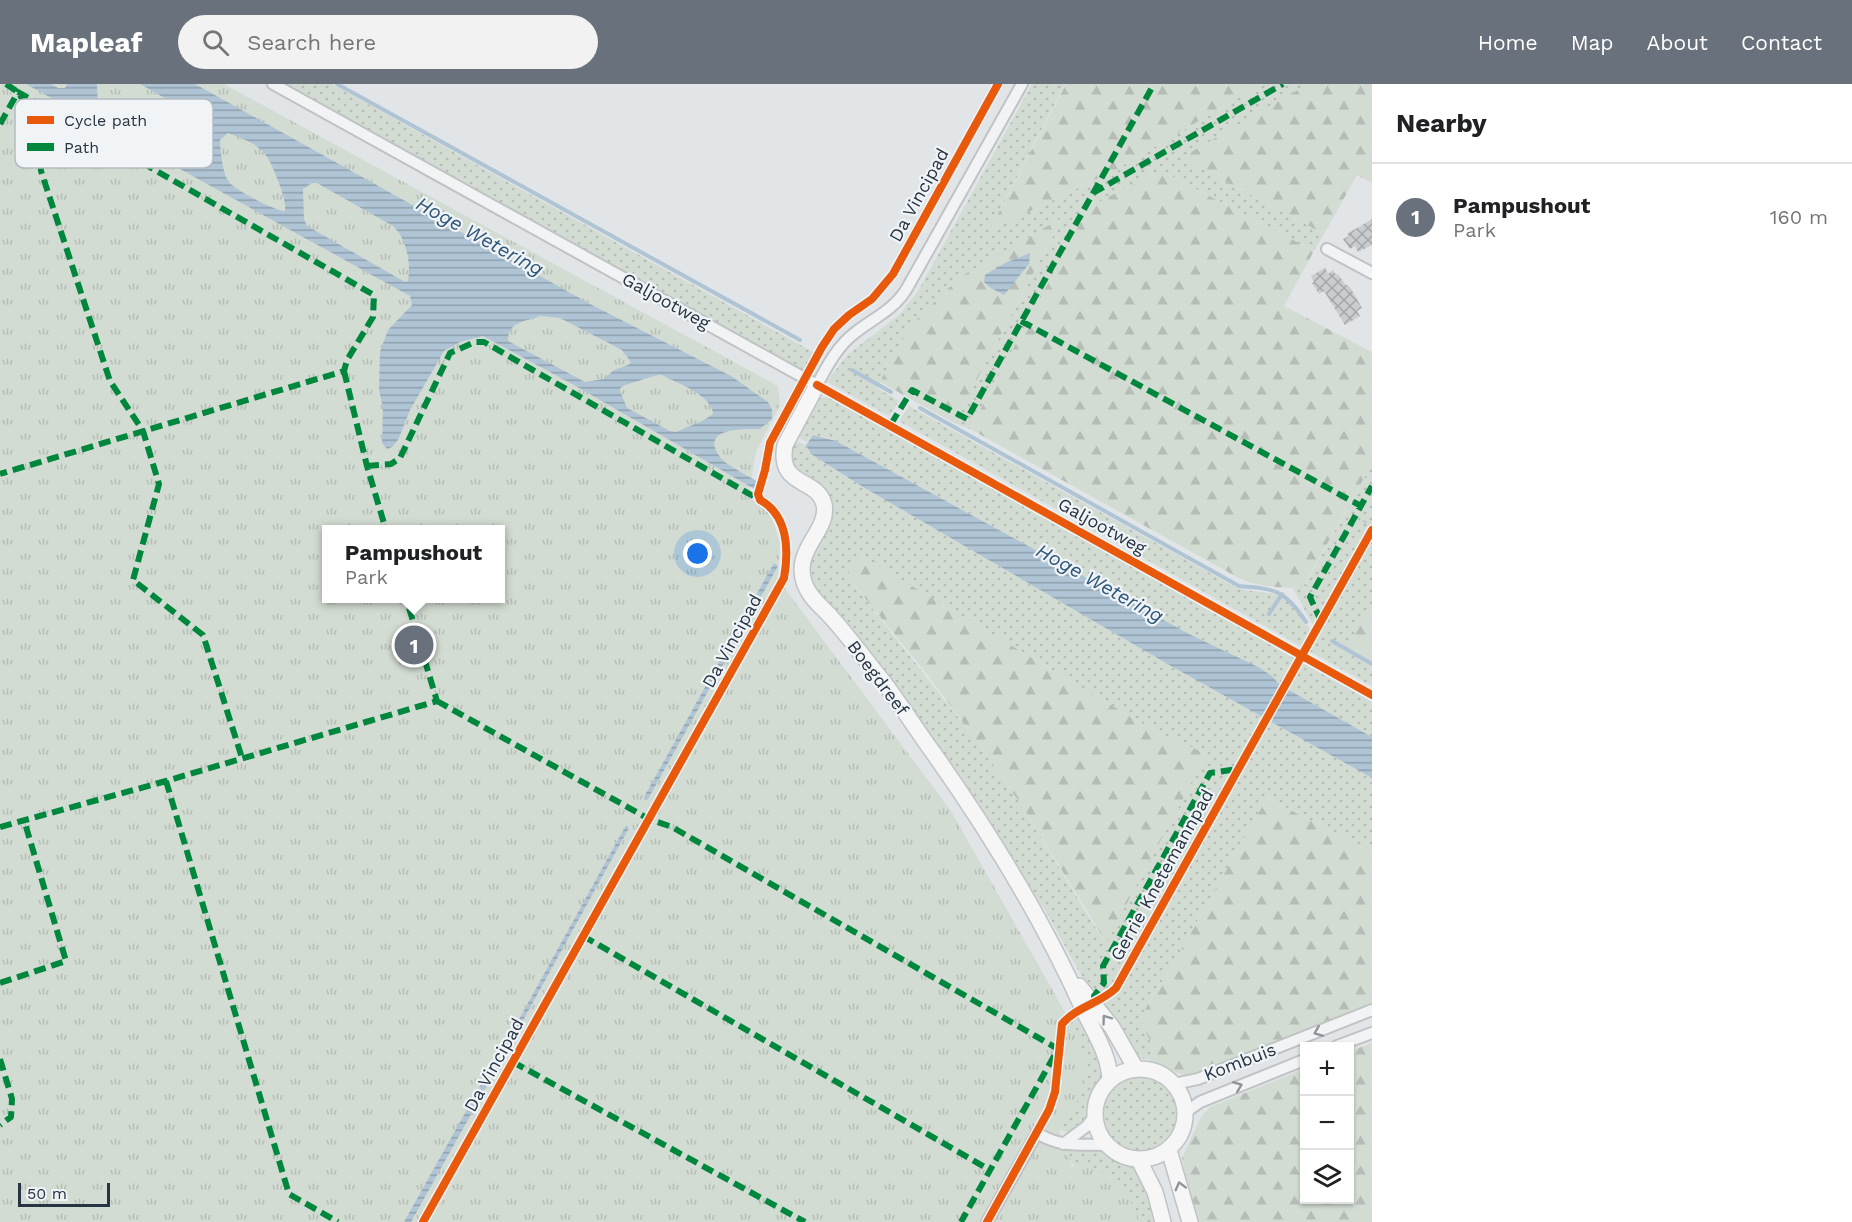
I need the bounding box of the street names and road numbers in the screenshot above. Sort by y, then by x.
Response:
street label: Da Vincipad [884,144,953,245]
street label: Galjootweg [619,268,714,334]
street label: Galjootweg [1055,493,1150,559]
street label: Da Vincipad [697,590,766,691]
street label: Boegdreef [843,636,913,719]
street label: Gerrie Knetemannpad [1106,785,1217,964]
street label: Da Vincipad [459,1014,528,1115]
street label: Kombuis [1201,1038,1279,1085]

